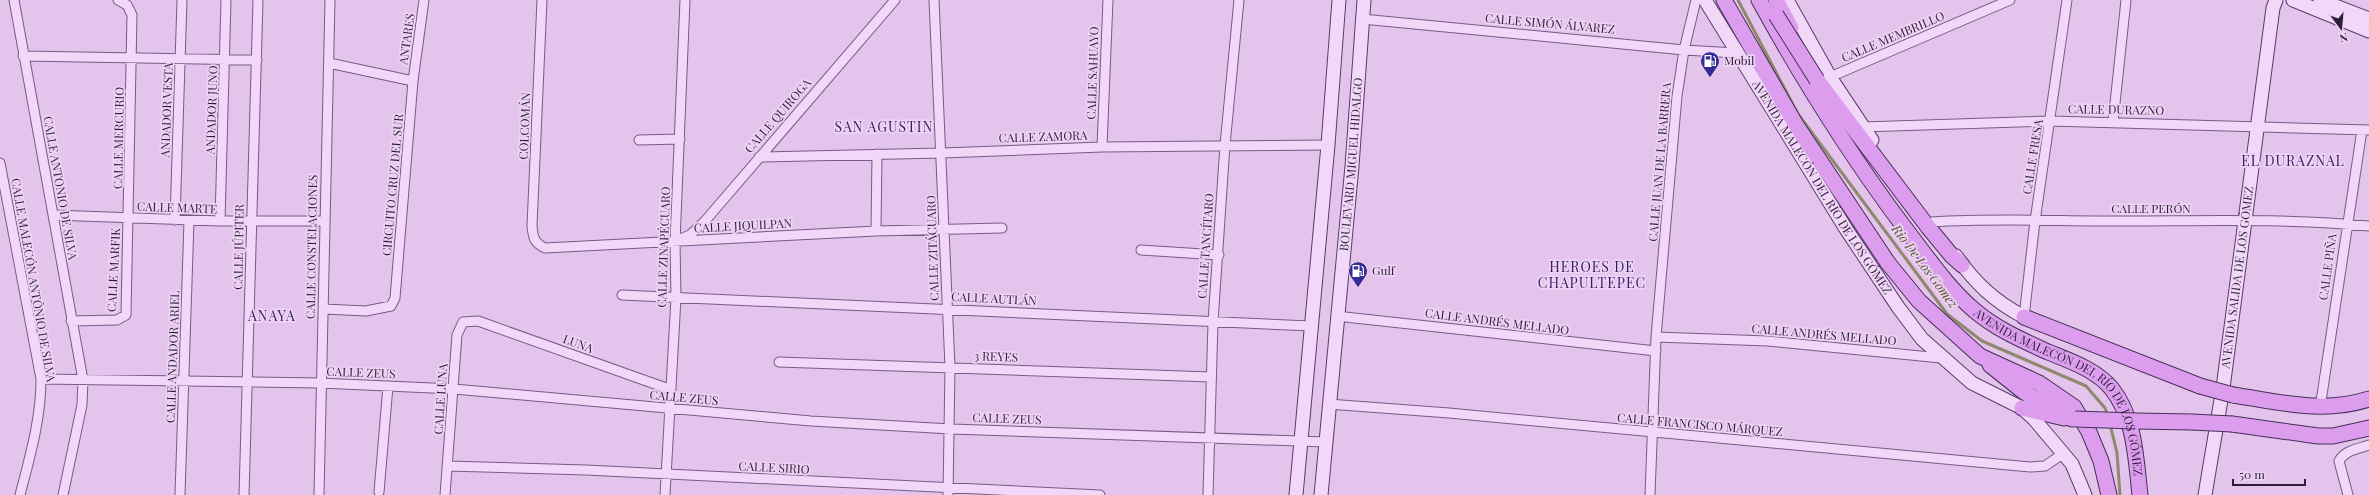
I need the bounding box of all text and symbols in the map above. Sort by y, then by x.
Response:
street label: CALLE MEMBRILLO [1839,7,1947,65]
north arrow [2321,8,2361,48]
street label: CALLE SIMÓN ÁLVAREZ [1484,9,1616,37]
street label: ANTARES [394,12,418,67]
street label: CALLE SAHUAYO [1082,26,1102,120]
text: N [2338,30,2350,46]
fuel station icon: Mobil [1699,50,1721,78]
place label: Mobil [1724,52,1755,68]
street label: ANDADOR VESTA [156,62,176,159]
street label: ANDADOR JUNO [201,65,221,156]
street label: CALLE QUIROGA [740,74,814,156]
street label: AVENIDA MALECÓN DEL RÍO DE LOS GÓMEZ [1749,76,1896,297]
street label: BOULEVARD MIGUEL HIDALGO [1335,77,1365,252]
street label: CALLE JUAN DE LA BARRERA [1644,81,1674,242]
street label: CALLE MERCURIO [109,86,127,189]
street label: COLCOMÁN [515,91,533,160]
street label: CALLE DURAZNO [2068,100,2165,118]
street label: CIRCUITO CRUZ DEL SUR [378,113,406,257]
street label: CALLE ANTONIO DE SILVA [40,115,82,261]
district label: SAN AGUSTIN [835,117,933,136]
street label: CALLE FRESA [2018,118,2046,196]
street label: CALLE ZAMORA [998,126,1088,146]
district label: EL DURAZNAL [2241,151,2345,170]
street label: CALLE CONSTELACIONES [302,175,320,319]
street label: CALLE MALECÓN ANTÔNIO DE SILVA [8,177,60,383]
street label: AVENIDA SALIDA DE LOS GÓMEZ [2217,185,2256,370]
street label: CALLE ZINAPÉCUARO [653,186,673,308]
street label: CALLE TANCÍTARO [1193,193,1217,299]
street label: CALLE ZITÁCUARO [922,195,942,301]
street label: CALLE MARTE [137,198,217,216]
street label: CALLE PERÓN [2111,200,2191,216]
street label: CALLE JÚPITER [229,204,247,290]
street label: CALLE JIQUILPAN [693,214,793,236]
water label: Rio De Los Gomez [1888,220,1963,312]
street label: CALLE MARFIK [103,227,123,312]
street label: CALLE PIÑA [2314,232,2340,301]
district label: HEROES DE CHAPULTEPEC [1538,257,1646,292]
fuel station icon: Gulf [1347,260,1369,288]
place label: Gulf [1372,262,1396,278]
street label: CALLE AUTLÁN [951,288,1038,308]
street label: CALLE ANDADOR ARIEL [162,291,182,423]
street label: AVENIDA MALECÓN DEL RÍO DE LOS GÓMEZ [1970,303,2147,476]
street label: CALLE ANDRÉS MELLADO [1424,304,1570,338]
district label: ANAYA [247,306,296,325]
street label: CALLE ANDRÉS MELLADO [1751,320,1897,348]
street label: LUNA [561,330,596,356]
street label: 3 REYES [974,347,1018,365]
street label: CALLE LUNA [430,362,450,435]
street label: CALLE ZEUS [326,363,396,381]
street label: CALLE ZEUS [649,386,719,408]
street label: CALLE ZEUS [972,409,1042,427]
street label: CALLE FRANCISCO MÁRQUEZ [1617,409,1784,439]
street label: CALLE SIRIO [738,457,810,477]
scale bar [2233,461,2305,487]
text: 50 m [2239,466,2265,482]

